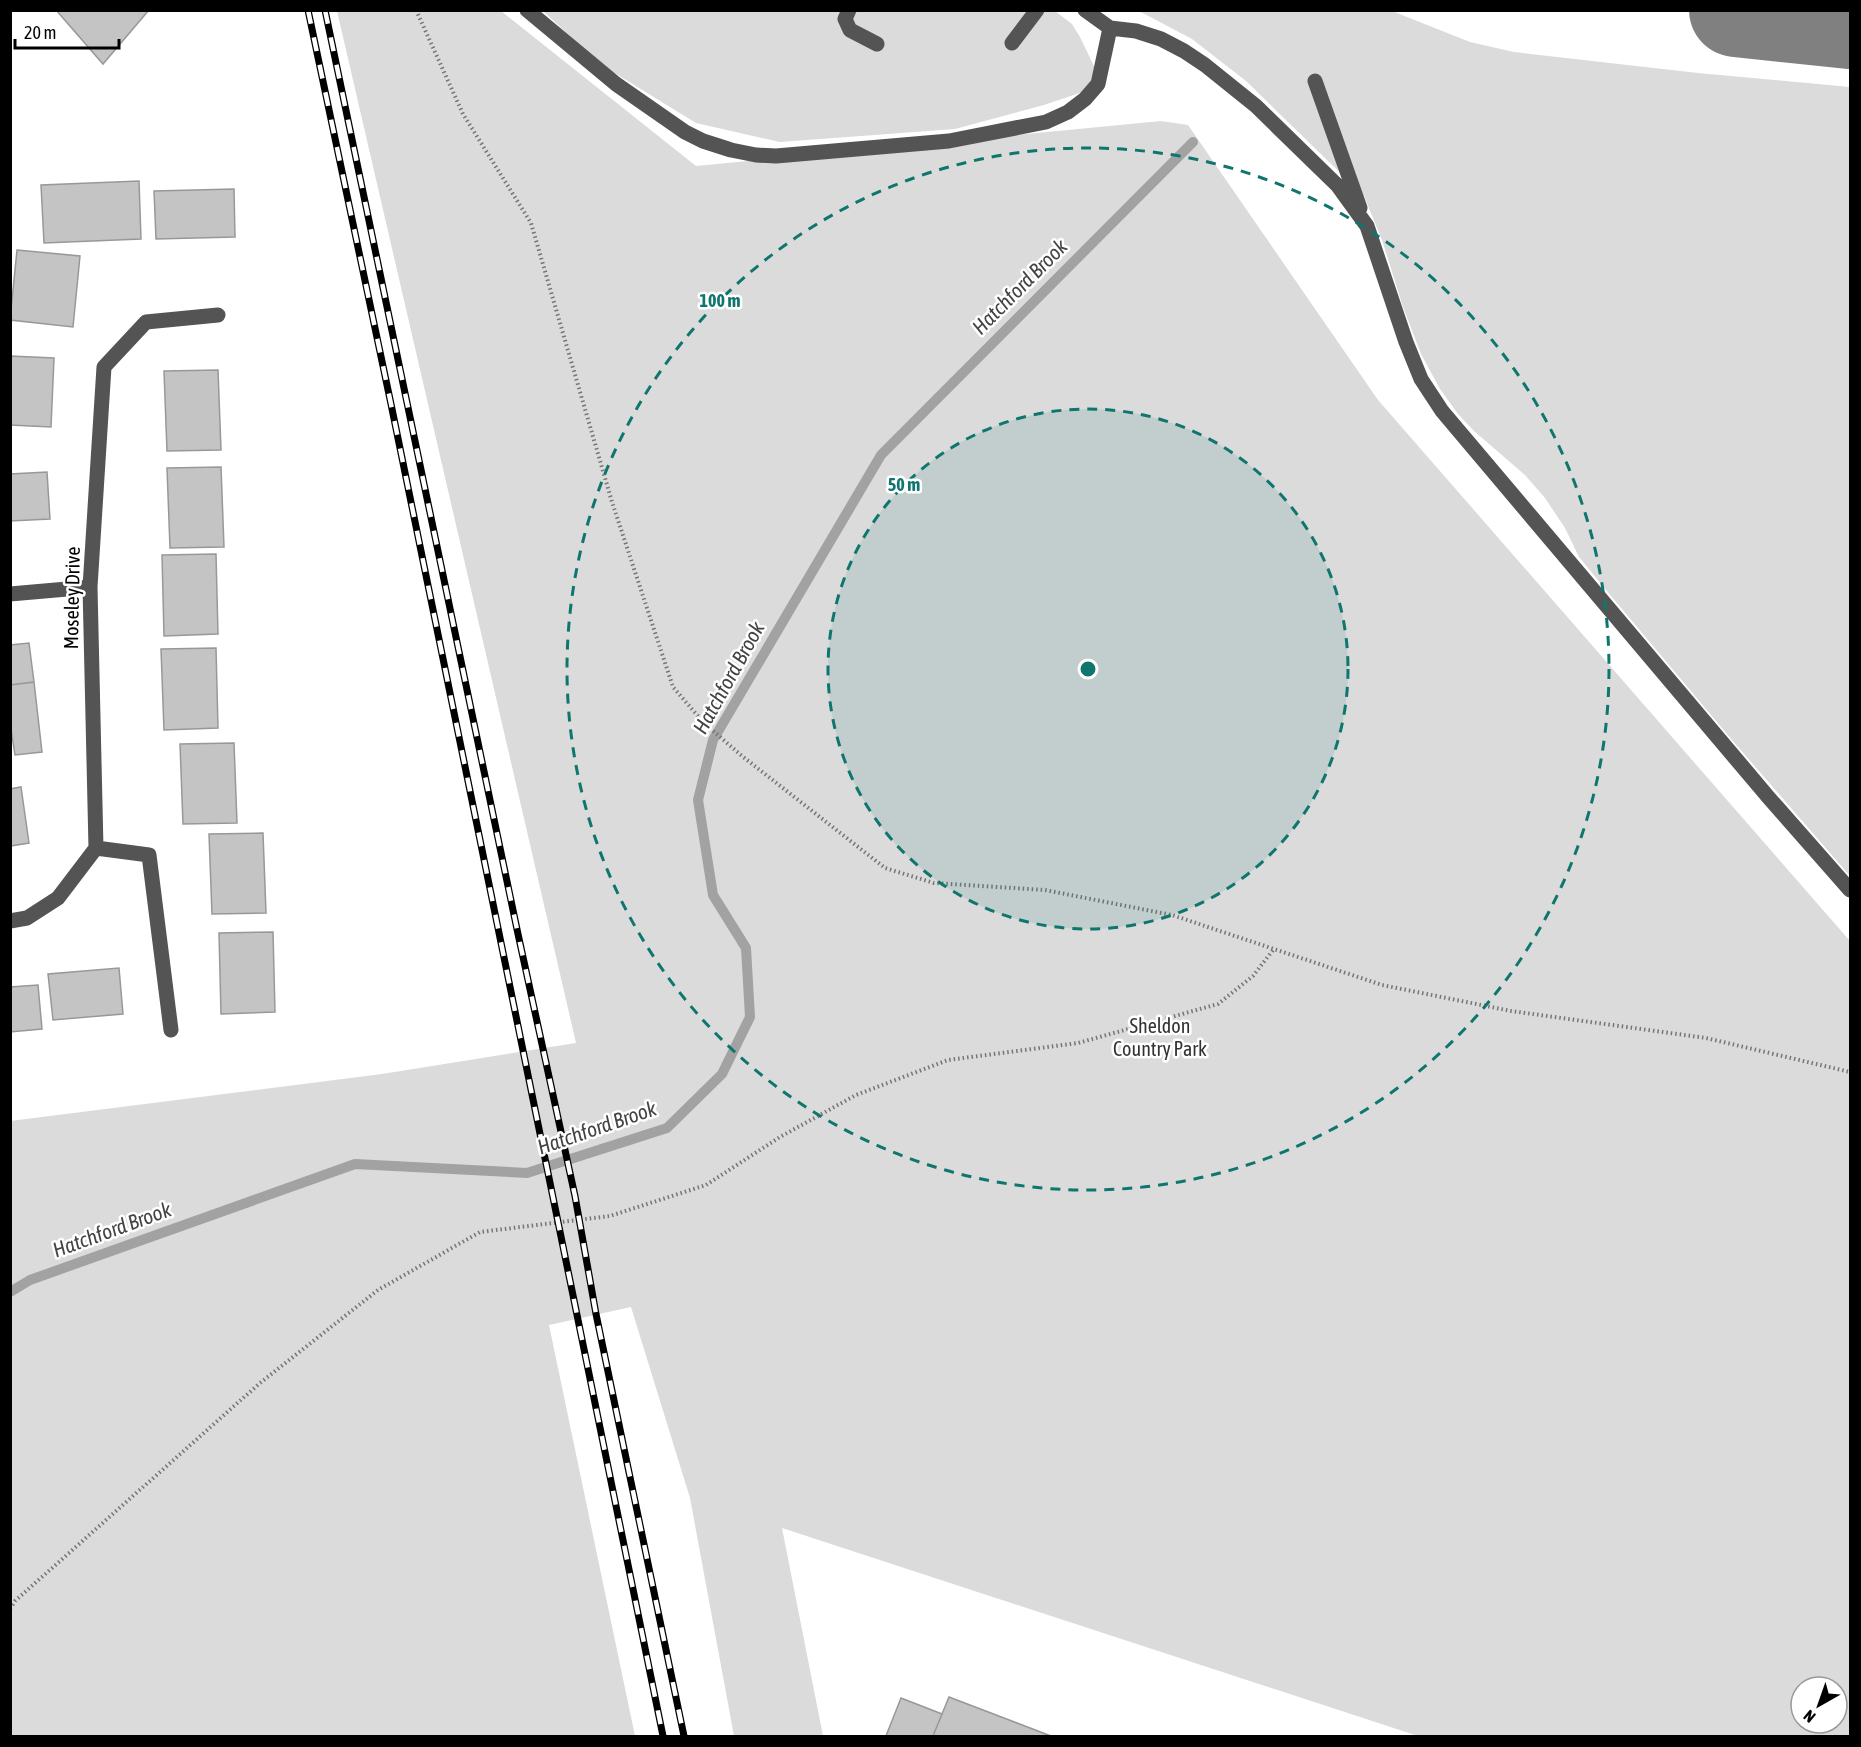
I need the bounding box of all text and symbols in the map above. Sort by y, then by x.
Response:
scale bar [15,12,118,50]
text: 20 m [24,22,56,43]
water label: Hatchford Brook [967,233,1072,339]
text: 100 m [700,290,740,311]
text: 50 m [888,474,920,495]
street label: Moseley Drive [59,546,84,650]
water label: Hatchford Brook [687,617,769,738]
centre of rings [1078,659,1098,679]
park label: Sheldon Country Park [1113,1014,1207,1060]
water label: Hatchford Brook [534,1095,660,1159]
water label: Hatchford Brook [49,1196,175,1262]
north arrow [1789,1675,1849,1735]
text: N [1800,1707,1819,1726]

